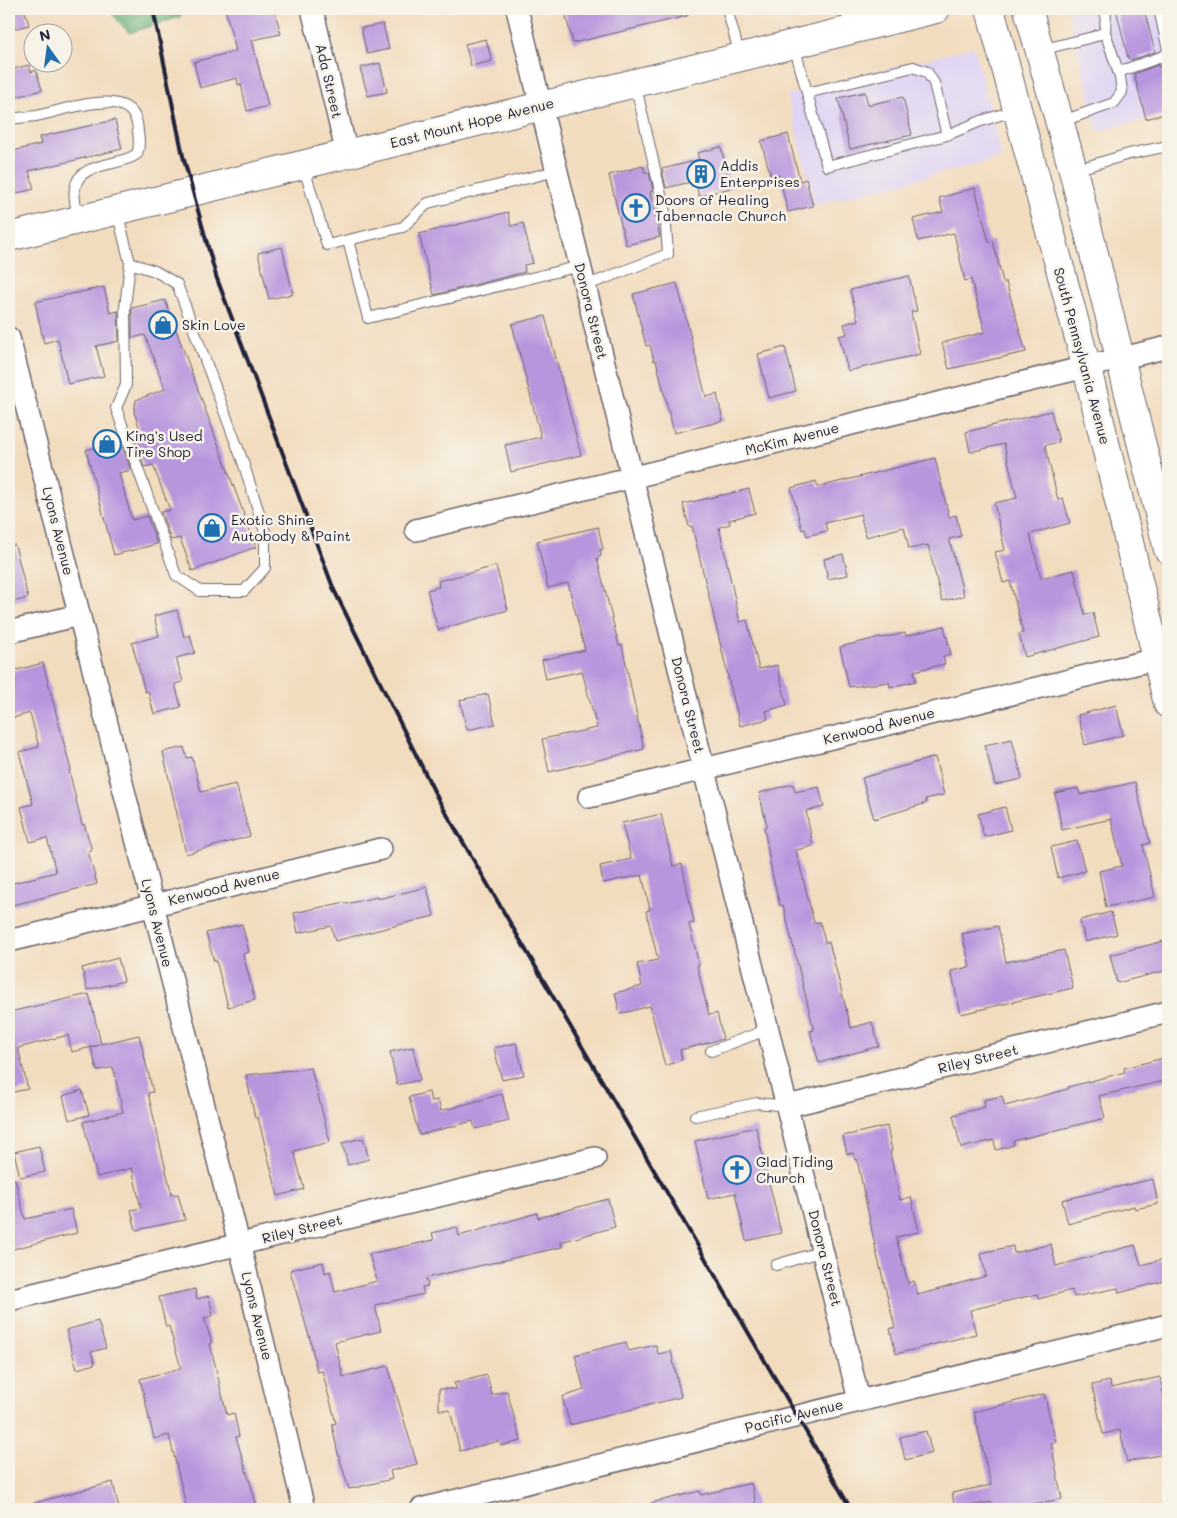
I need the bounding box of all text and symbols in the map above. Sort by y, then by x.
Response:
north arrow [22,22,72,72]
text: N [37,24,52,45]
street label: Ada Street [312,42,347,120]
street label: East Mount Hope Avenue [388,93,556,152]
place label: Addis Enterprises [720,156,800,191]
building icon: Addis Enterprises [686,159,716,189]
place label: Doors of Healing Tabernacle Church [655,190,786,225]
church icon: Doors of Healing Tabernacle Church [621,193,651,223]
street label: Donora Street [570,261,613,361]
street label: South Pennsylvania Avenue [1050,265,1115,446]
shop icon: Skin Love [148,310,178,340]
place label: Skin Love [182,315,246,334]
street label: McKim Avenue [743,418,841,459]
place label: King's Used Tire Shop [126,426,203,461]
shop icon: King's Used Tire Shop [92,429,122,459]
street label: Lyons Avenue [38,485,79,577]
place label: Exotic Shine Autobody & Paint [231,510,351,545]
shop icon: Exotic Shine Autobody & Paint [197,513,227,543]
street label: Donora Street [667,655,710,755]
street label: Kenwood Avenue [821,702,937,749]
street label: Kenwood Avenue [166,863,282,910]
street label: Lyons Avenue [137,877,178,969]
street label: Riley Street [936,1039,1020,1078]
place label: Glad Tiding Church [756,1152,833,1187]
church icon: Glad Tiding Church [722,1155,752,1185]
street label: Donora Street [804,1208,847,1308]
street label: Riley Street [260,1209,344,1248]
street label: Lyons Avenue [237,1270,278,1362]
street label: Pacific Avenue [743,1394,845,1437]

